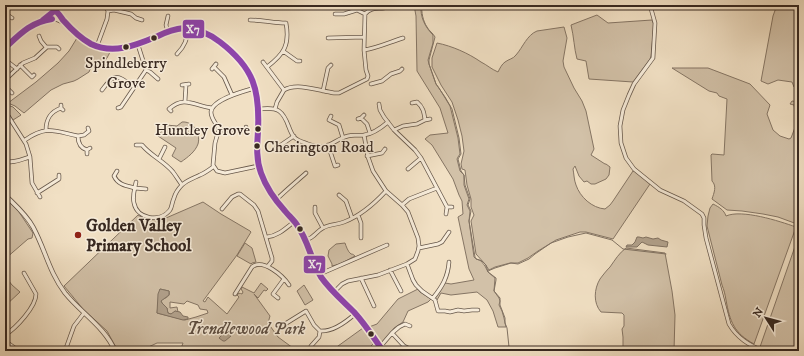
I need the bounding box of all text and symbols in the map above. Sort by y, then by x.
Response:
line badge: X7 [182,19,205,39]
text: X7 [186,23,200,37]
unlabelled marker [149,33,159,43]
marker: Spindleberry Grove [121,42,131,52]
place label: Spindleberry Grove [85,53,167,93]
place label: Huntley Grove [155,120,250,140]
marker: Huntley Grove [253,124,263,134]
place label: Cherington Road [264,137,374,157]
marker: Cherington Road [252,141,262,151]
place label: Golden Valley Primary School [86,215,192,257]
unlabelled marker [295,224,305,234]
marker: Golden Valley Primary School [73,230,83,240]
line badge: X7 [303,255,326,274]
text: X7 [308,258,322,272]
north arrow [746,298,786,338]
text: N [750,305,767,320]
park label: Trendlewood Park [187,318,306,340]
unlabelled marker [366,329,376,339]

